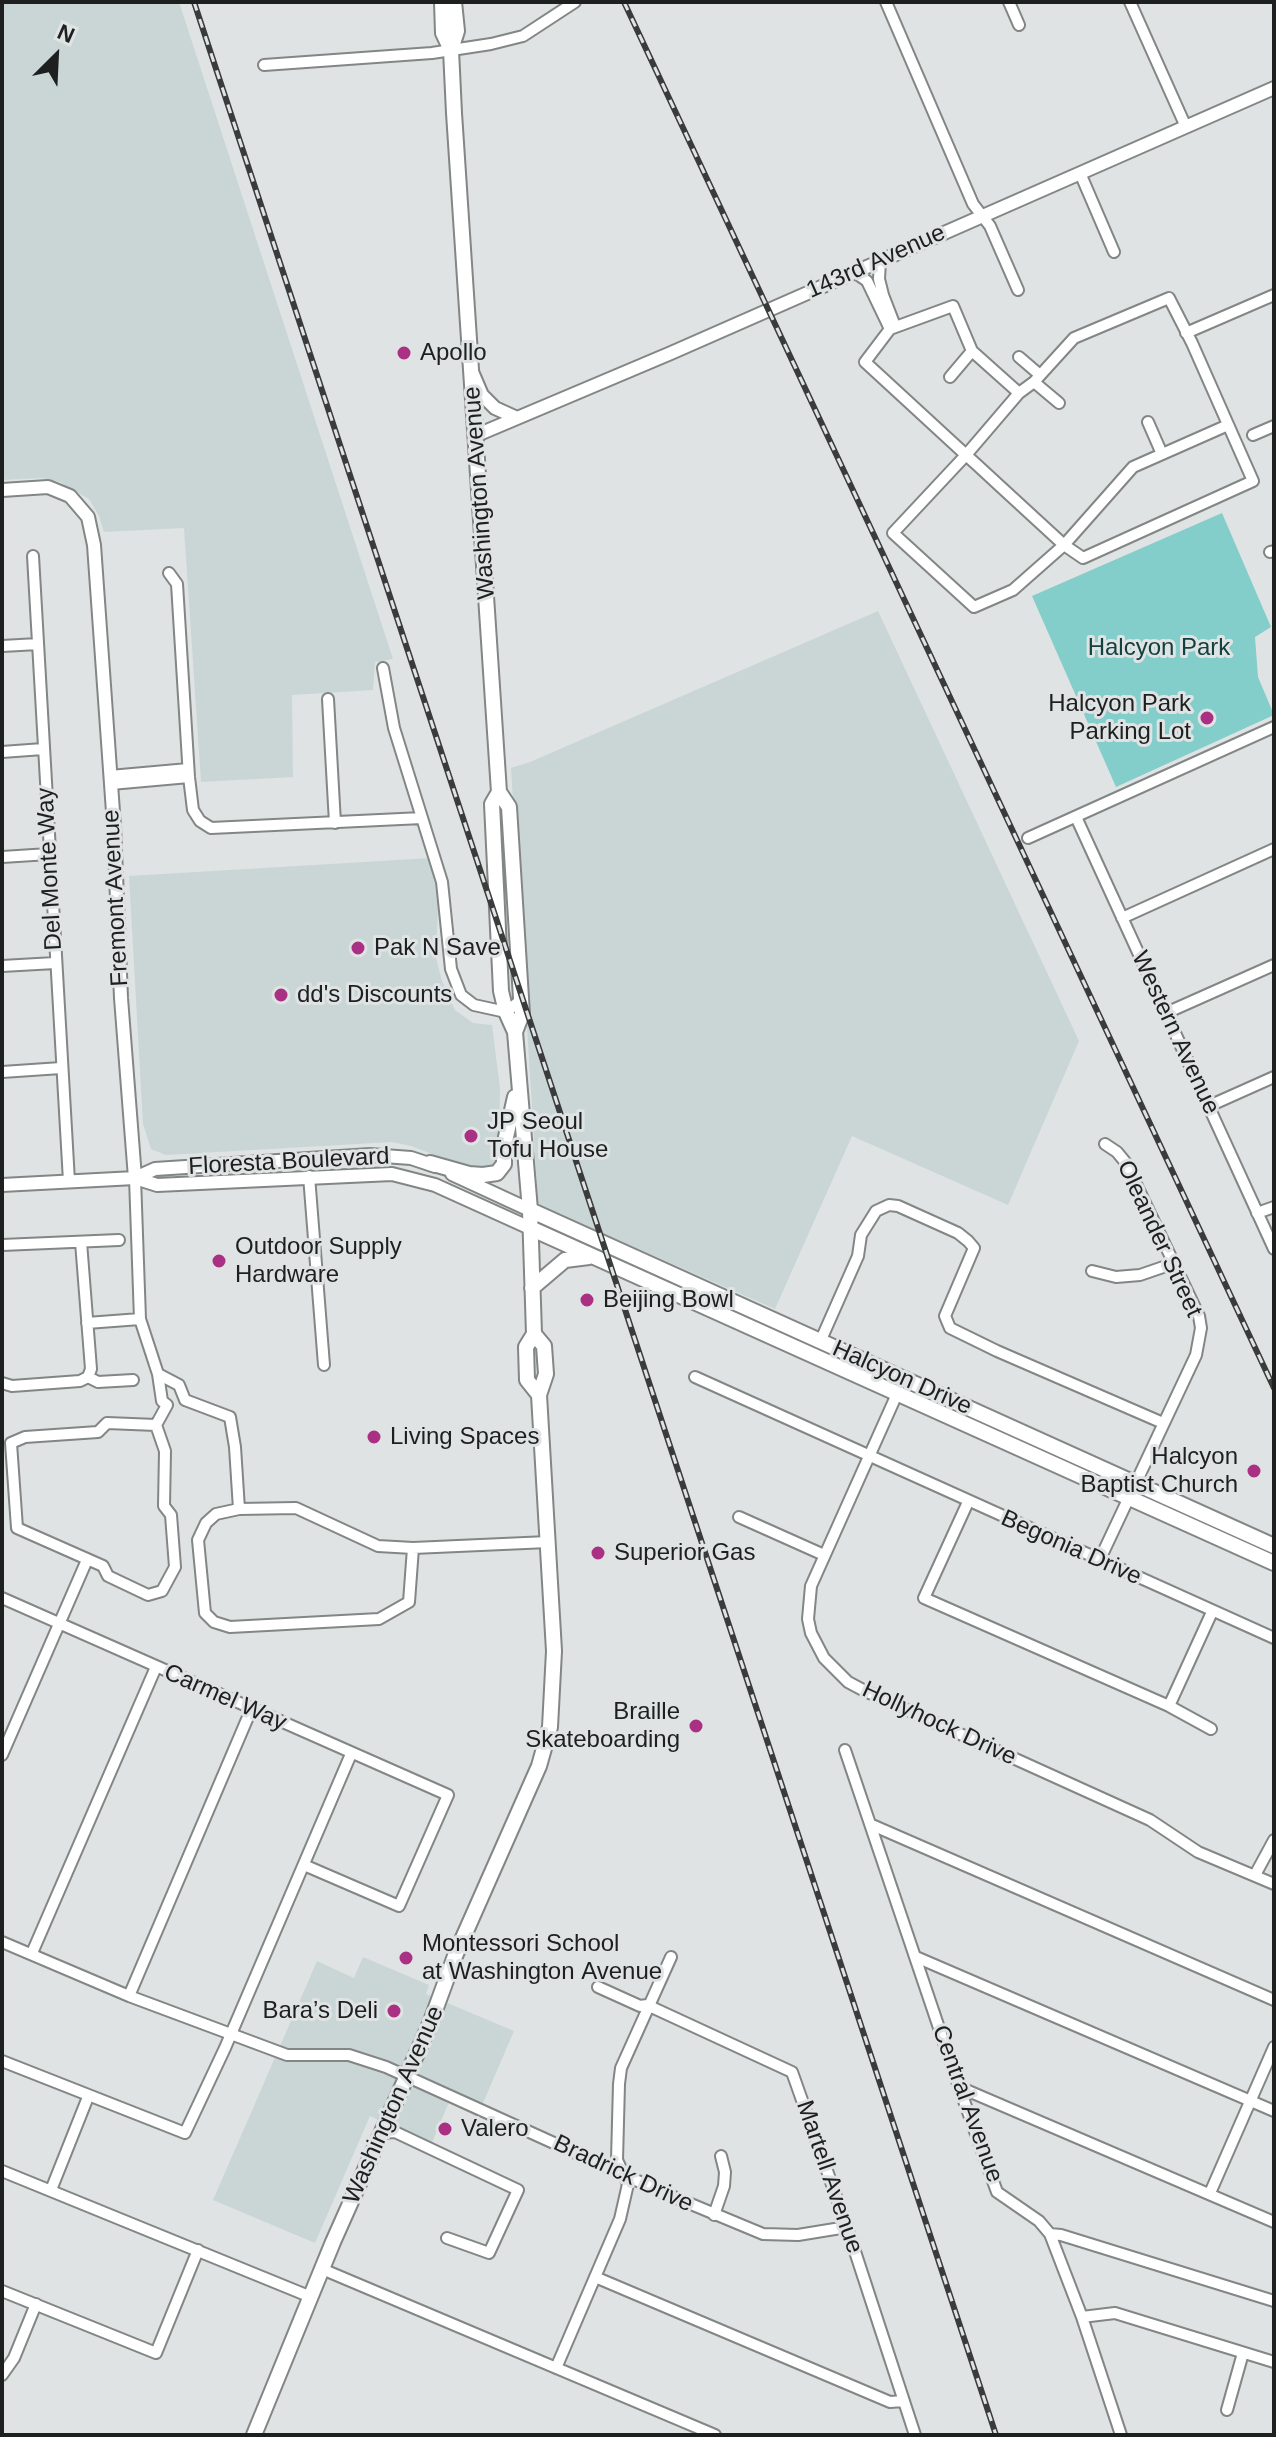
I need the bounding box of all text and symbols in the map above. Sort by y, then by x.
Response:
north arrow [16,16,96,96]
text: N [54,19,78,48]
street label: 143rd Avenue [802,219,950,305]
place label: Apollo [420,339,487,367]
marker: Apollo [395,344,413,362]
street label: Washington Avenue [458,386,502,600]
park label: Halcyon Park [1088,634,1230,662]
place label: Halcyon Park Parking Lot [1048,690,1191,746]
marker: Halcyon Park Parking Lot [1198,709,1216,727]
street label: Del Monte Way [31,787,69,951]
street label: Fremont Avenue [97,809,135,987]
place label: Pak N Save [374,934,501,962]
marker: Pak N Save [349,939,367,957]
street label: Western Avenue [1125,947,1225,1119]
place label: dd's Discounts [297,981,452,1009]
marker: dd's Discounts [272,986,290,1004]
place label: JP Seoul Tofu House [487,1108,608,1164]
marker: JP Seoul Tofu House [462,1127,480,1145]
street label: Floresta Boulevard [188,1142,390,1182]
street label: Oleander Street [1110,1156,1208,1322]
place label: Outdoor Supply Hardware [235,1233,402,1289]
marker: Outdoor Supply Hardware [210,1252,228,1270]
place label: Beijing Bowl [603,1286,734,1314]
marker: Beijing Bowl [578,1291,596,1309]
street label: Halcyon Drive [828,1334,976,1422]
place label: Living Spaces [390,1423,539,1451]
marker: Living Spaces [365,1428,383,1446]
place label: Halcyon Baptist Church [1081,1443,1238,1499]
marker: Halcyon Baptist Church [1245,1462,1263,1480]
street label: Begonia Drive [996,1504,1146,1592]
place label: Superior Gas [614,1539,755,1567]
marker: Superior Gas [589,1544,607,1562]
street label: Carmel Way [159,1658,291,1738]
street label: Hollyhock Drive [857,1676,1021,1772]
place label: Braille Skateboarding [525,1698,680,1754]
marker: Braille Skateboarding [687,1717,705,1735]
place label: Montessori School at Washington Avenue [422,1930,662,1986]
marker: Montessori School at Washington Avenue [397,1949,415,1967]
place label: Bara’s Deli [262,1997,378,2025]
street label: Washington Avenue [337,2002,451,2208]
marker: Bara’s Deli [385,2002,403,2020]
street label: Central Avenue [925,2022,1009,2186]
street label: Martell Avenue [789,2097,869,2257]
place label: Valero [461,2115,529,2143]
marker: Valero [436,2120,454,2138]
street label: Bradrick Drive [549,2129,697,2219]

